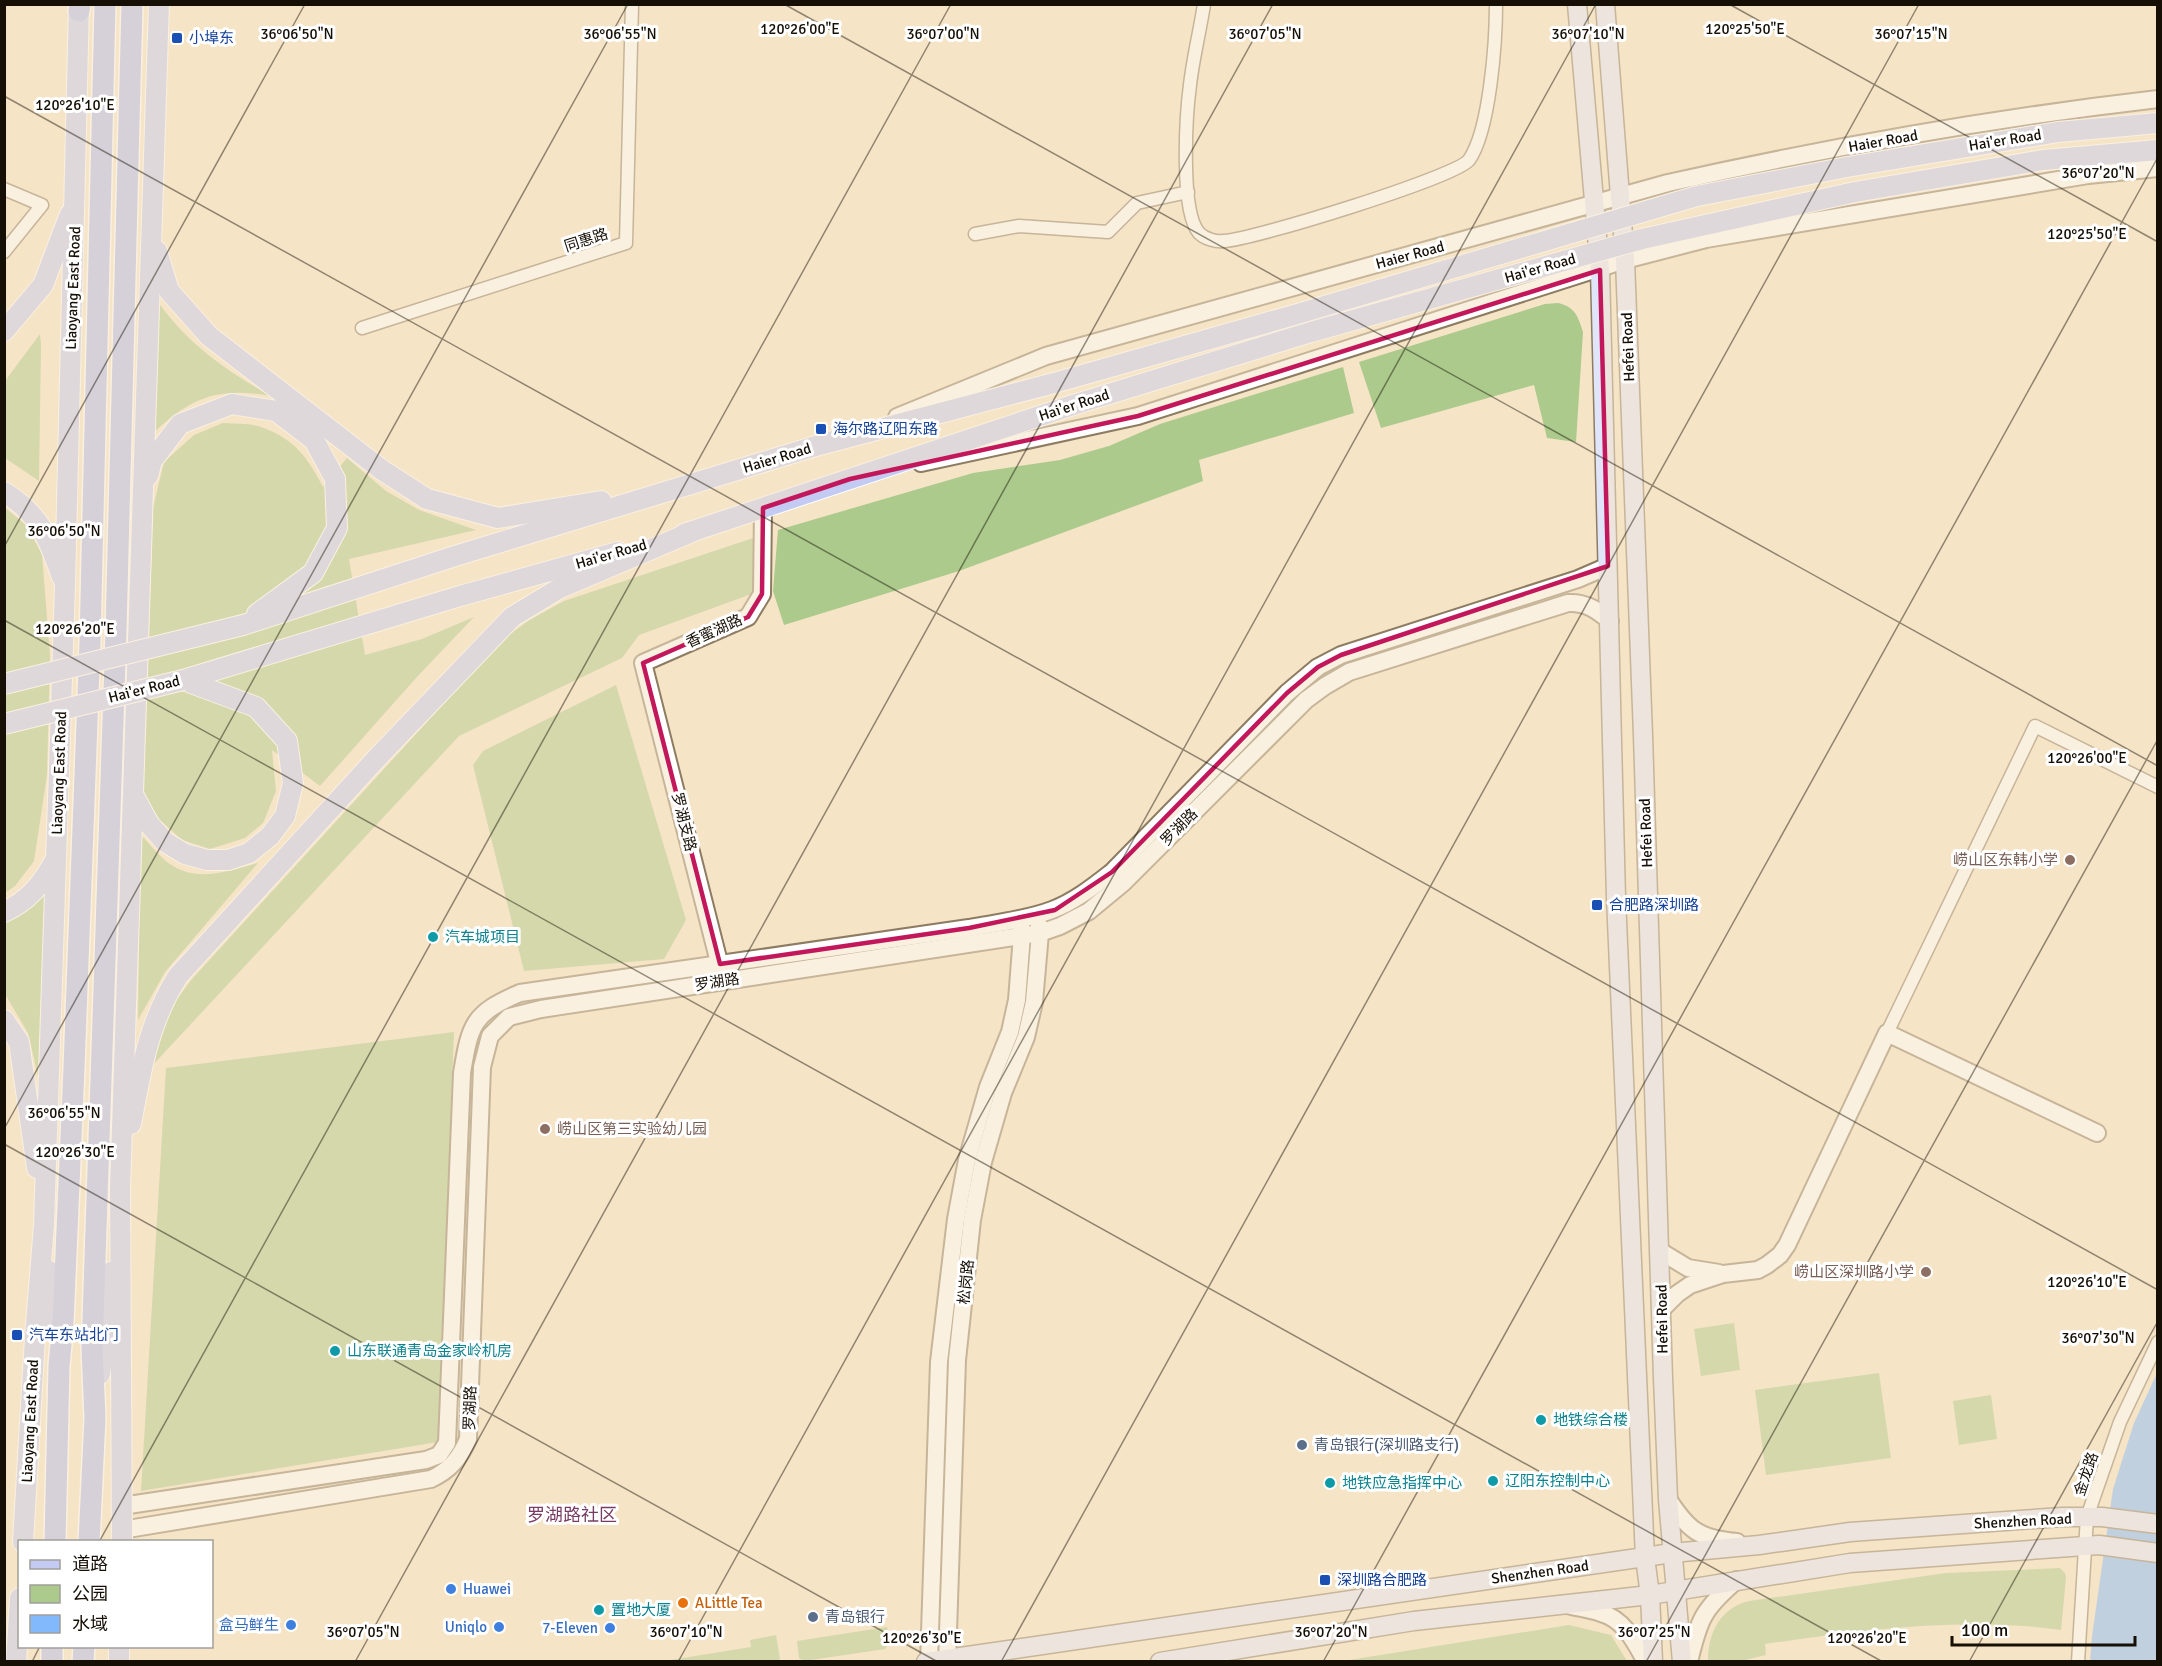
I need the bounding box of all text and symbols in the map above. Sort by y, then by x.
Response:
text: 120°26'00"E [760,20,840,38]
text: 120°25'50"E [1705,20,1785,38]
text: 36°06'50"N [260,25,334,43]
text: 36°06'55"N [583,25,657,43]
text: 36°07'00"N [906,25,980,43]
text: 36°07'05"N [1228,25,1302,43]
text: 36°07'10"N [1551,25,1625,43]
text: 36°07'15"N [1874,25,1948,43]
place label: 小埠东 [189,29,234,47]
marker: 小埠东 [170,31,184,45]
text: 120°26'10"E [35,96,115,114]
street label: Hai'er Road [1967,125,2043,155]
street label: Haier Road [1847,126,1919,156]
text: 36°07'20"N [2061,164,2135,182]
street label: 同惠路 [562,224,610,256]
text: 120°25'50"E [2047,225,2127,243]
street label: Liaoyang East Road [62,226,84,350]
street label: Haier Road [1374,237,1446,273]
street label: Hai'er Road [1502,249,1578,287]
street label: Hefei Road [1618,312,1638,382]
street label: Hai'er Road [1036,385,1112,425]
place label: 海尔路辽阳东路 [833,420,938,438]
marker: 海尔路辽阳东路 [814,422,828,436]
street label: Haier Road [741,439,813,477]
text: 36°06'50"N [27,522,101,540]
street label: Hai'er Road [573,535,649,573]
street label: 香蜜湖路 [683,611,745,651]
text: 120°26'20"E [35,620,115,638]
street label: Hai'er Road [106,671,182,707]
street label: Liaoyang East Road [48,711,70,835]
text: 120°26'00"E [2047,749,2127,767]
street label: 罗湖支路 [668,791,700,853]
street label: Hefei Road [1636,798,1656,868]
street label: 罗湖路 [1157,805,1201,849]
place label: 崂山区东韩小学 [1953,851,2058,869]
marker: 崂山区东韩小学 [2063,853,2077,867]
place label: 合肥路深圳路 [1609,896,1699,914]
marker: 合肥路深圳路 [1590,898,1604,912]
place label: 汽车城项目 [445,928,520,946]
marker: 汽车城项目 [426,930,440,944]
street label: 罗湖路 [693,970,741,994]
text: 36°06'55"N [27,1104,101,1122]
place label: 崂山区第三实验幼儿园 [557,1120,707,1138]
marker: 崂山区第三实验幼儿园 [538,1122,552,1136]
text: 120°26'30"E [35,1143,115,1161]
street label: 松岗路 [955,1259,977,1305]
place label: 崂山区深圳路小学 [1794,1263,1914,1281]
marker: 崂山区深圳路小学 [1919,1265,1933,1279]
text: 120°26'10"E [2047,1273,2127,1291]
street label: Hefei Road [1652,1284,1672,1354]
place label: 汽车东站北门 [29,1326,119,1344]
marker: 汽车东站北门 [10,1328,24,1342]
text: 36°07'30"N [2061,1329,2135,1347]
place label: 山东联通青岛金家岭机房 [347,1342,512,1360]
marker: 山东联通青岛金家岭机房 [328,1344,342,1358]
street label: Liaoyang East Road [18,1359,42,1483]
street label: 罗湖路 [460,1385,480,1431]
place label: 地铁综合楼 [1553,1411,1628,1429]
marker: 地铁综合楼 [1534,1413,1548,1427]
place label: 青岛银行(深圳路支行) [1314,1436,1459,1454]
marker: 青岛银行(深圳路支行) [1295,1438,1309,1452]
street label: 金龙路 [2070,1450,2102,1498]
place label: 辽阳东控制中心 [1505,1472,1610,1490]
place label: 地铁应急指挥中心 [1342,1474,1462,1492]
marker: 辽阳东控制中心 [1486,1474,1500,1488]
marker: 地铁应急指挥中心 [1323,1476,1337,1490]
district label: 罗湖路社区 [527,1504,617,1526]
street label: Shenzhen Road [1974,1509,2073,1533]
legend [18,1540,213,1648]
text: 道路 [72,1553,108,1575]
street label: Shenzhen Road [1490,1556,1590,1588]
place label: 深圳路合肥路 [1337,1571,1427,1589]
marker: 深圳路合肥路 [1318,1573,1332,1587]
place label: Huawei [463,1580,511,1598]
marker: Huawei [444,1582,458,1596]
text: 公园 [72,1583,108,1605]
place label: ALittle Tea [695,1594,763,1612]
marker: ALittle Tea [676,1596,690,1610]
place label: 置地大厦 [611,1601,671,1619]
marker: 置地大厦 [592,1603,606,1617]
place label: 青岛银行 [825,1608,885,1626]
scale bar [1952,1609,2135,1647]
marker: 青岛银行 [806,1610,820,1624]
text: 水域 [72,1613,108,1635]
place label: 盒马鲜生 [219,1616,279,1634]
marker: 盒马鲜生 [284,1618,298,1632]
place label: Uniqlo [445,1618,487,1636]
place label: 7-Eleven [542,1619,598,1637]
text: 100 m [1961,1619,2008,1641]
marker: Uniqlo [492,1620,506,1634]
marker: 7-Eleven [603,1621,617,1635]
text: 36°07'05"N [326,1623,400,1641]
text: 36°07'10"N [649,1623,723,1641]
text: 36°07'20"N [1294,1623,1368,1641]
text: 36°07'25"N [1617,1623,1691,1641]
text: 120°26'30"E [882,1629,962,1647]
text: 120°26'20"E [1827,1629,1907,1647]

